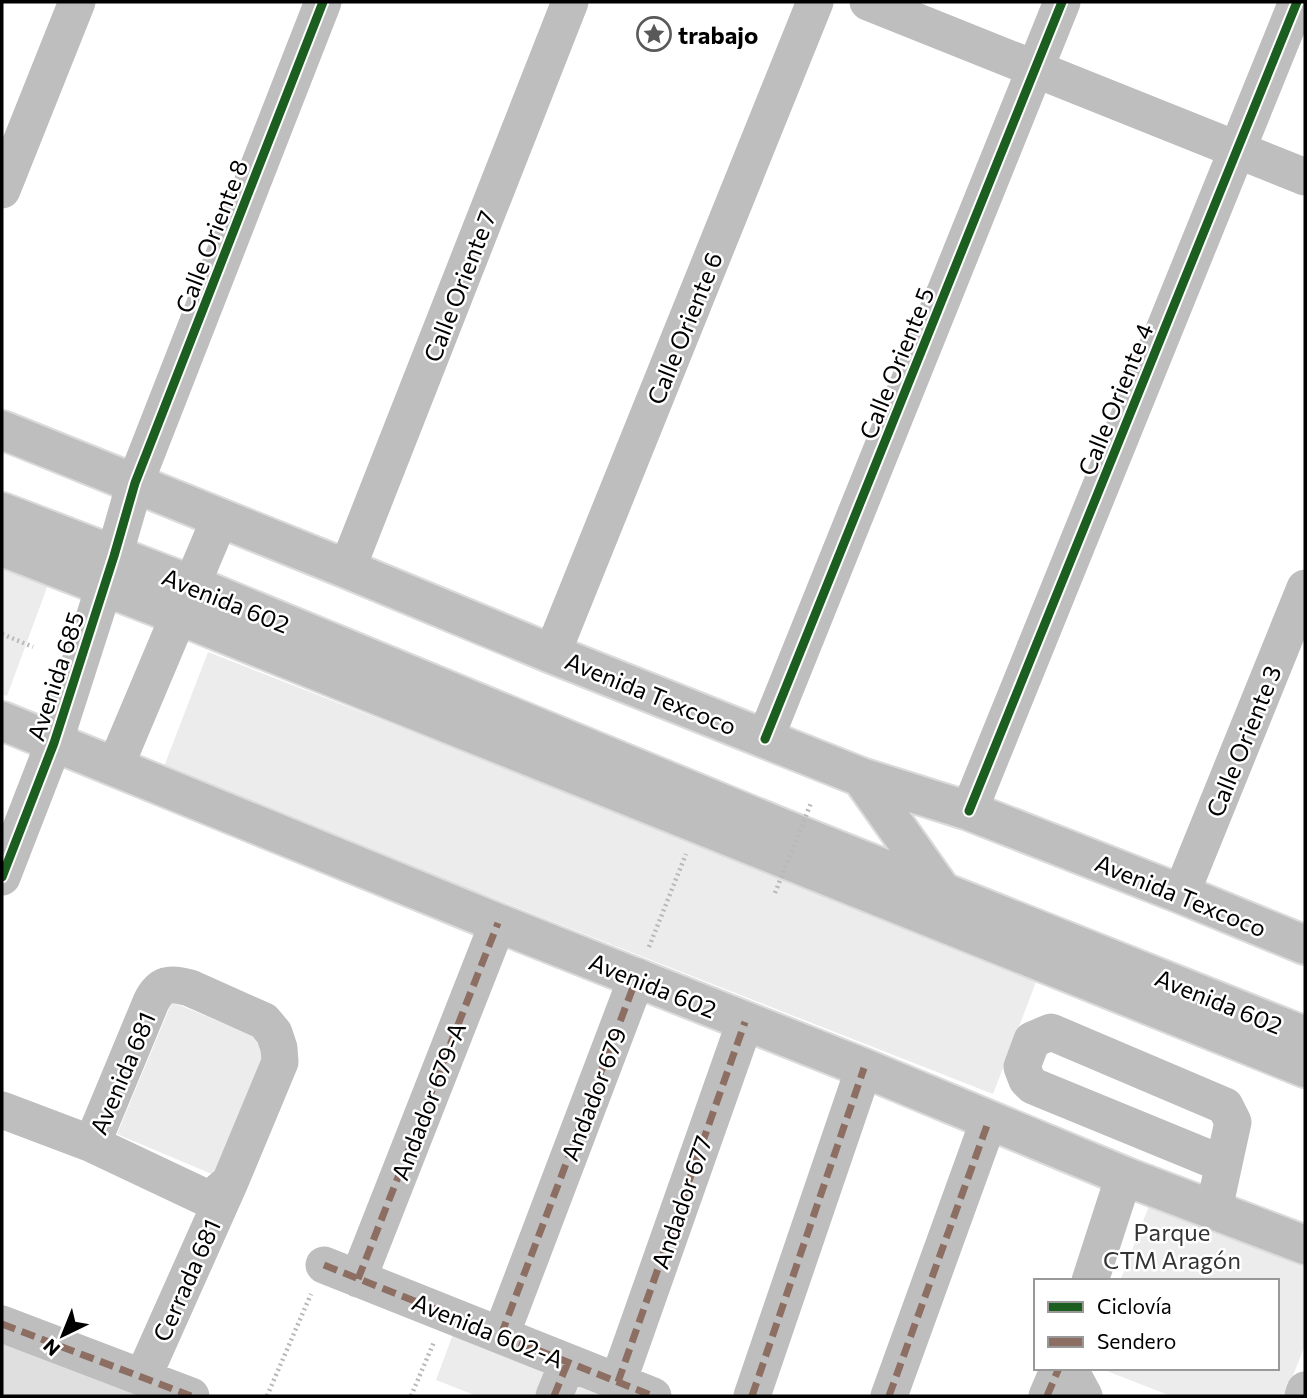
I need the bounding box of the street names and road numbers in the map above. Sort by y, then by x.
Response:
street label: Calle Oriente 8 [168,155,254,317]
street label: Calle Oriente 7 [417,206,501,366]
street label: Calle Oriente 6 [640,248,728,408]
street label: Calle Oriente 5 [852,283,940,443]
street label: Calle Oriente 4 [1071,319,1159,479]
street label: Avenida 602 [158,561,294,639]
street label: Avenida 685 [20,608,90,744]
street label: Avenida Texcoco [561,645,741,741]
street label: Calle Oriente 3 [1199,661,1287,821]
street label: Avenida Texcoco [1091,847,1271,943]
street label: Avenida 602 [585,946,721,1024]
street label: Avenida 602 [1151,962,1287,1040]
street label: Avenida 681 [83,1007,161,1139]
street label: Andador 679-A [385,1018,471,1184]
street label: Andador 679 [554,1023,632,1165]
street label: Andador 677 [645,1132,717,1272]
street label: Cerrada 681 [146,1214,226,1346]
street label: Avenida 602-A [408,1286,568,1374]

